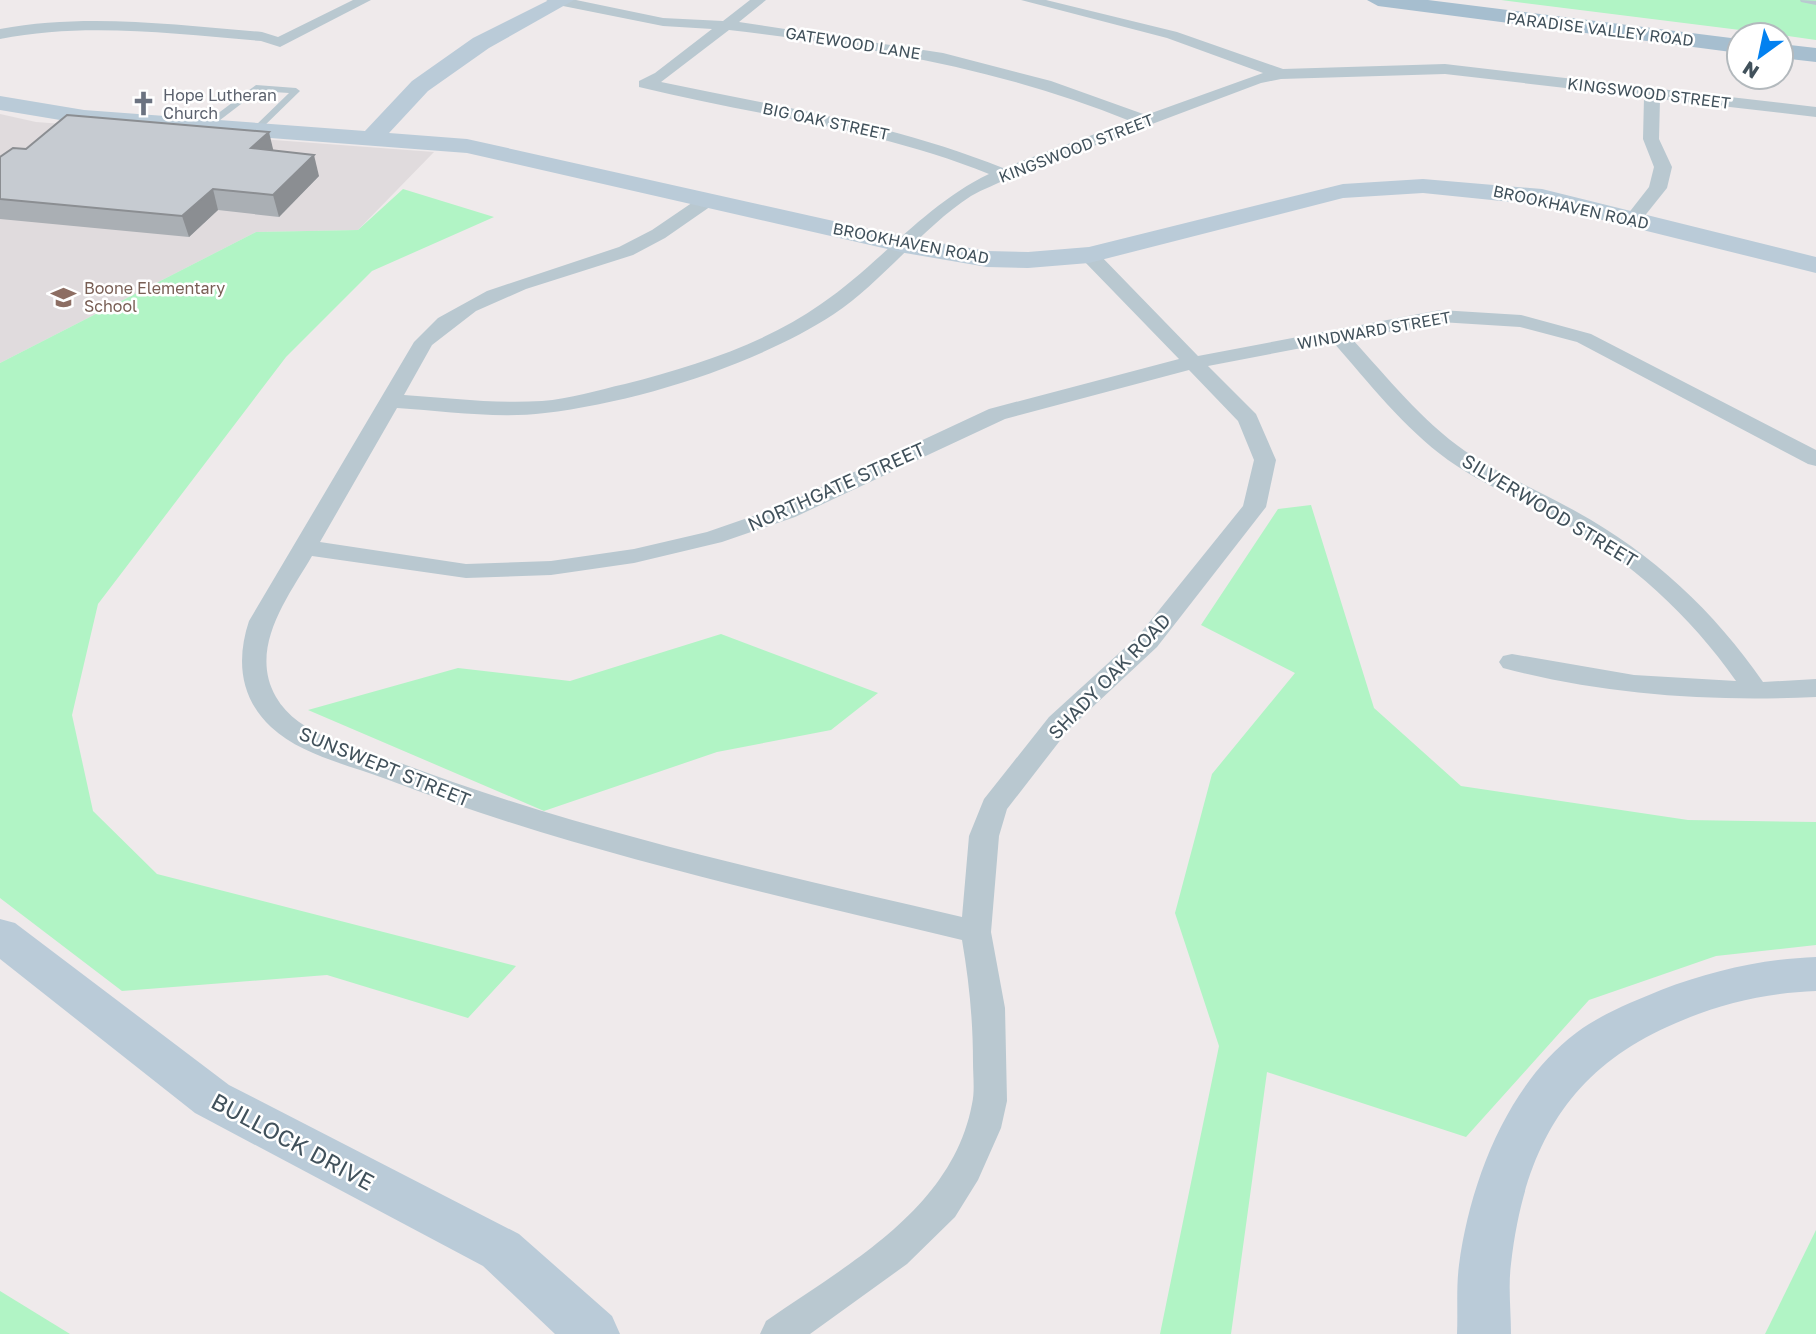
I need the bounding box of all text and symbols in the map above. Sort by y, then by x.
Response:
street label: PARADISE VALLEY ROAD [1505,8,1695,50]
north arrow [1725,21,1795,91]
street label: GATEWOOD LANE [784,22,922,64]
text: N [1738,57,1763,84]
street label: KINGSWOOD STREET [1566,73,1732,113]
place label: Hope Lutheran Church [163,85,277,123]
church icon: Hope Lutheran Church [129,90,157,118]
street label: BIG OAK STREET [761,98,891,144]
street label: KINGSWOOD STREET [996,109,1156,187]
street label: BROOKHAVEN ROAD [1491,181,1651,233]
street label: BROOKHAVEN ROAD [831,218,991,268]
place label: Boone Elementary School [84,278,225,316]
school or university icon: Boone Elementary School [50,283,78,311]
street label: WINDWARD STREET [1296,307,1452,353]
street label: NORTHGATE STREET [744,436,928,535]
street label: SILVERWOOD STREET [1458,449,1642,572]
street label: SHADY OAK ROAD [1043,608,1175,744]
street label: SUNSWEPT STREET [296,721,474,811]
street label: BULLOCK DRIVE [207,1086,379,1196]

